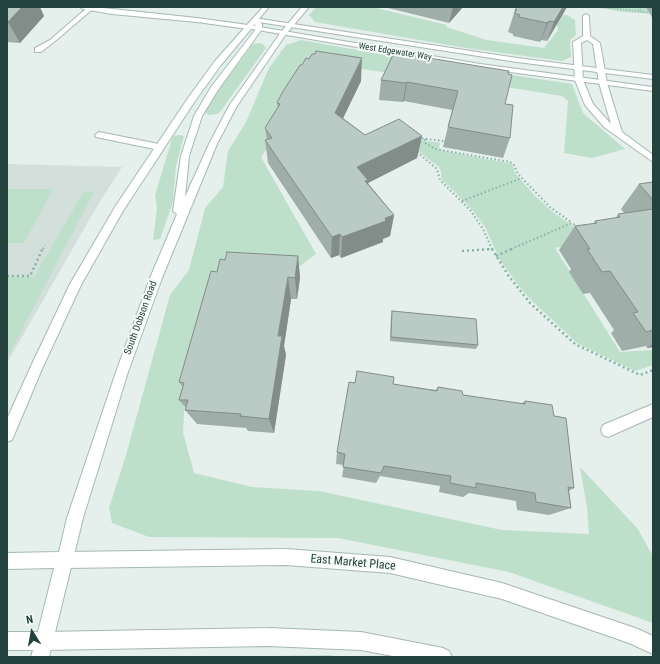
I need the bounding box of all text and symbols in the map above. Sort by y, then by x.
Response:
street label: West Edgewater Way [358,41,432,63]
street label: South Dobson Road [122,279,160,357]
street label: East Market Place [310,552,396,574]
north arrow [12,612,52,652]
text: N [25,613,34,627]

